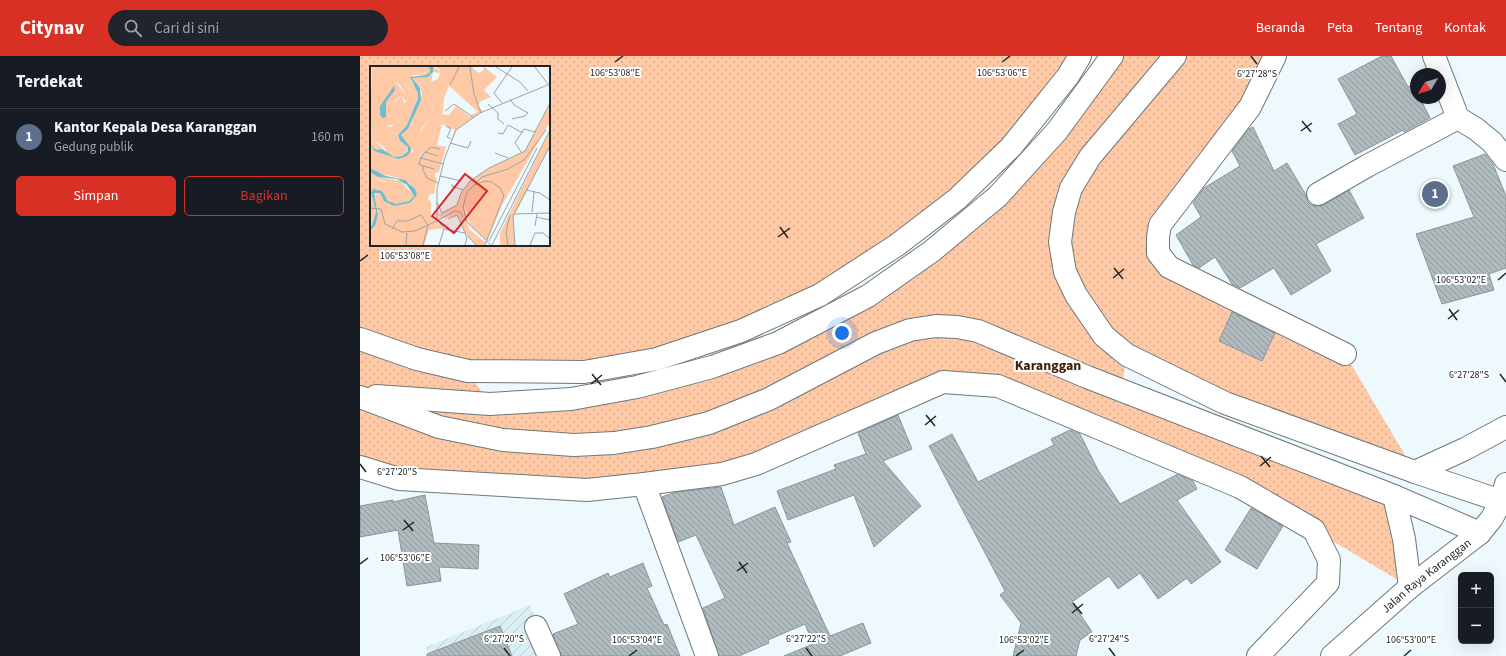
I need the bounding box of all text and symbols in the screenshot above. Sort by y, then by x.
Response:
search box [108,10,388,46]
text: Citynav [20,15,84,42]
icon: search [122,17,144,39]
text: Cari di sini [154,18,219,39]
text: Beranda [1256,18,1305,38]
text: Peta [1327,18,1353,38]
text: Tentang [1375,18,1422,38]
text: Kontak [1444,18,1486,38]
inset map [370,66,550,246]
text: 106°53'08"E [590,66,640,80]
text: 106°53'06"E [977,66,1027,80]
text: 6°27'28"S [1237,67,1277,81]
north arrow [1410,68,1446,104]
text: Terdekat [16,70,82,94]
text: Kantor Kepala Desa Karanggan [54,117,257,138]
text: 1 [26,128,32,146]
text: 160 m [311,128,344,146]
text: Gedung publik [54,138,133,156]
button: Simpan [16,176,176,216]
button: Bagikan [184,176,344,216]
pin: 1 [1422,179,1448,209]
text: 106°53'08"E [380,249,430,263]
text: 106°53'02"E [1436,273,1486,287]
your location [832,323,852,343]
district label: Karanggan [1015,356,1081,376]
text: 6°27'28"S [1449,368,1489,382]
text: 6°27'20"S [377,465,417,479]
street label: Jalan Raya Karanggan [1378,535,1475,617]
text: 106°53'06"E [380,551,430,565]
map controls [1458,572,1494,644]
button: + [1458,572,1494,608]
button: − [1458,608,1494,644]
text: 6°27'20"S [484,632,524,646]
text: 6°27'22"S [786,632,826,646]
text: 6°27'24"S [1089,632,1129,646]
text: 106°53'04"E [612,633,662,647]
text: 106°53'02"E [999,633,1049,647]
text: 106°53'00"E [1386,633,1436,647]

